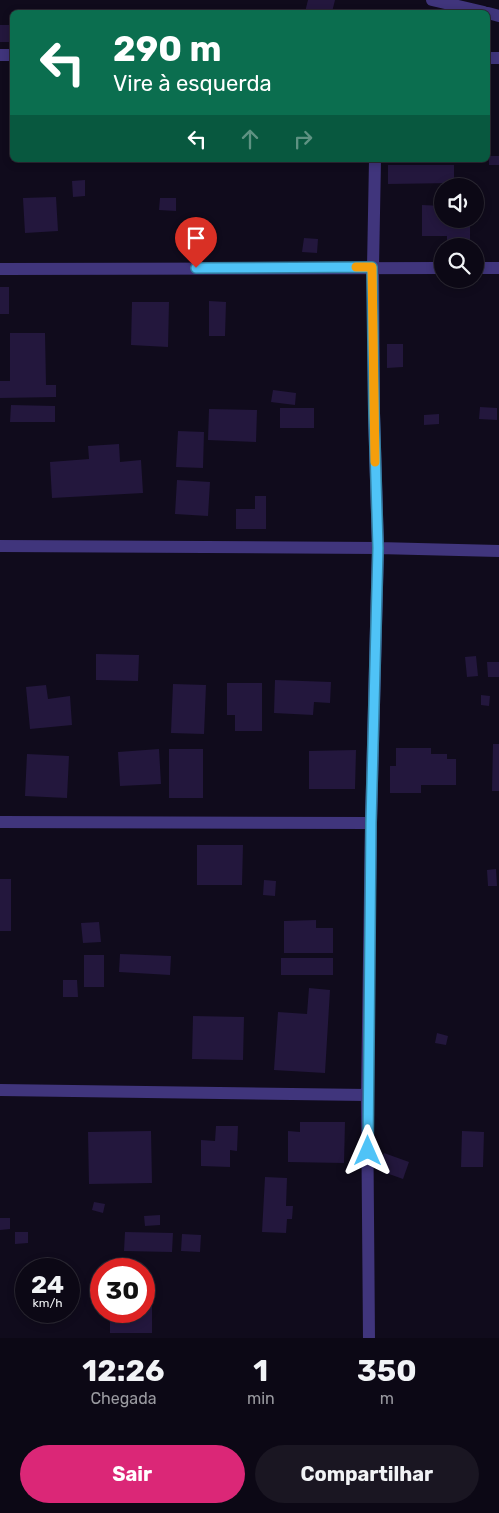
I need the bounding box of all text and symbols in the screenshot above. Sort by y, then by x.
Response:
text: 290 m [113,28,222,70]
icon: left [30,30,95,95]
text: Vire à esquerda [113,70,272,97]
icon: left [183,125,211,153]
icon: ahead [236,125,264,153]
icon: right [289,125,317,153]
map controls [434,178,484,288]
button: sound [434,178,484,228]
pin [175,217,217,268]
icon: arrive [182,224,210,252]
button: search [434,238,484,288]
position arrow [341,1124,393,1176]
speed limit sign: 30 [90,1258,155,1323]
text: 24 [31,1270,64,1299]
text: km/h [33,1296,62,1310]
text: 12:26 [82,1353,165,1389]
text: 1 [253,1353,268,1389]
text: 350 [357,1353,417,1389]
text: Chegada [90,1389,157,1408]
text: min [247,1389,275,1408]
text: m [380,1389,394,1408]
button: Sair [20,1445,245,1503]
button: Compartilhar [255,1445,479,1503]

